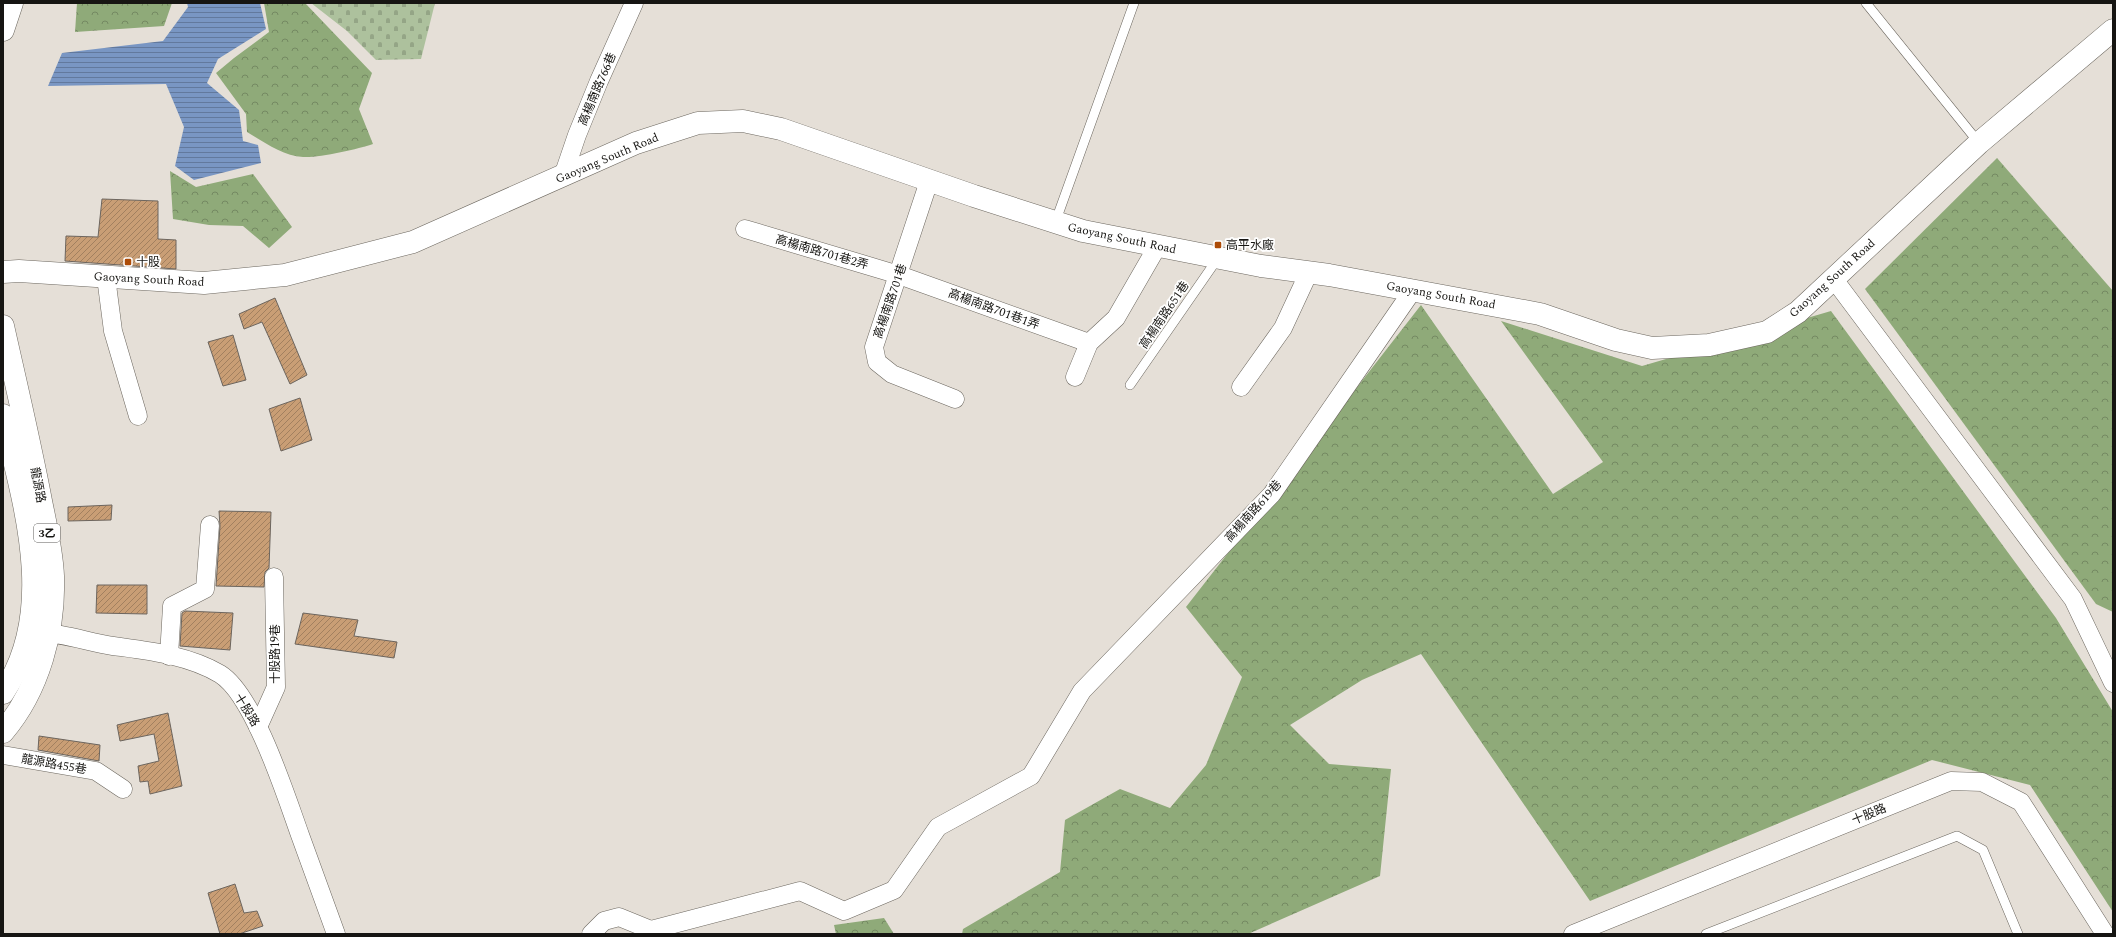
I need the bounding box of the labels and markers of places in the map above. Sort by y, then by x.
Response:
place label: 高平水廠 [1226,236,1274,255]
marker: 高平水廠 [1213,240,1223,250]
place label: 十股 [136,253,160,272]
marker: 十股 [123,257,133,267]

